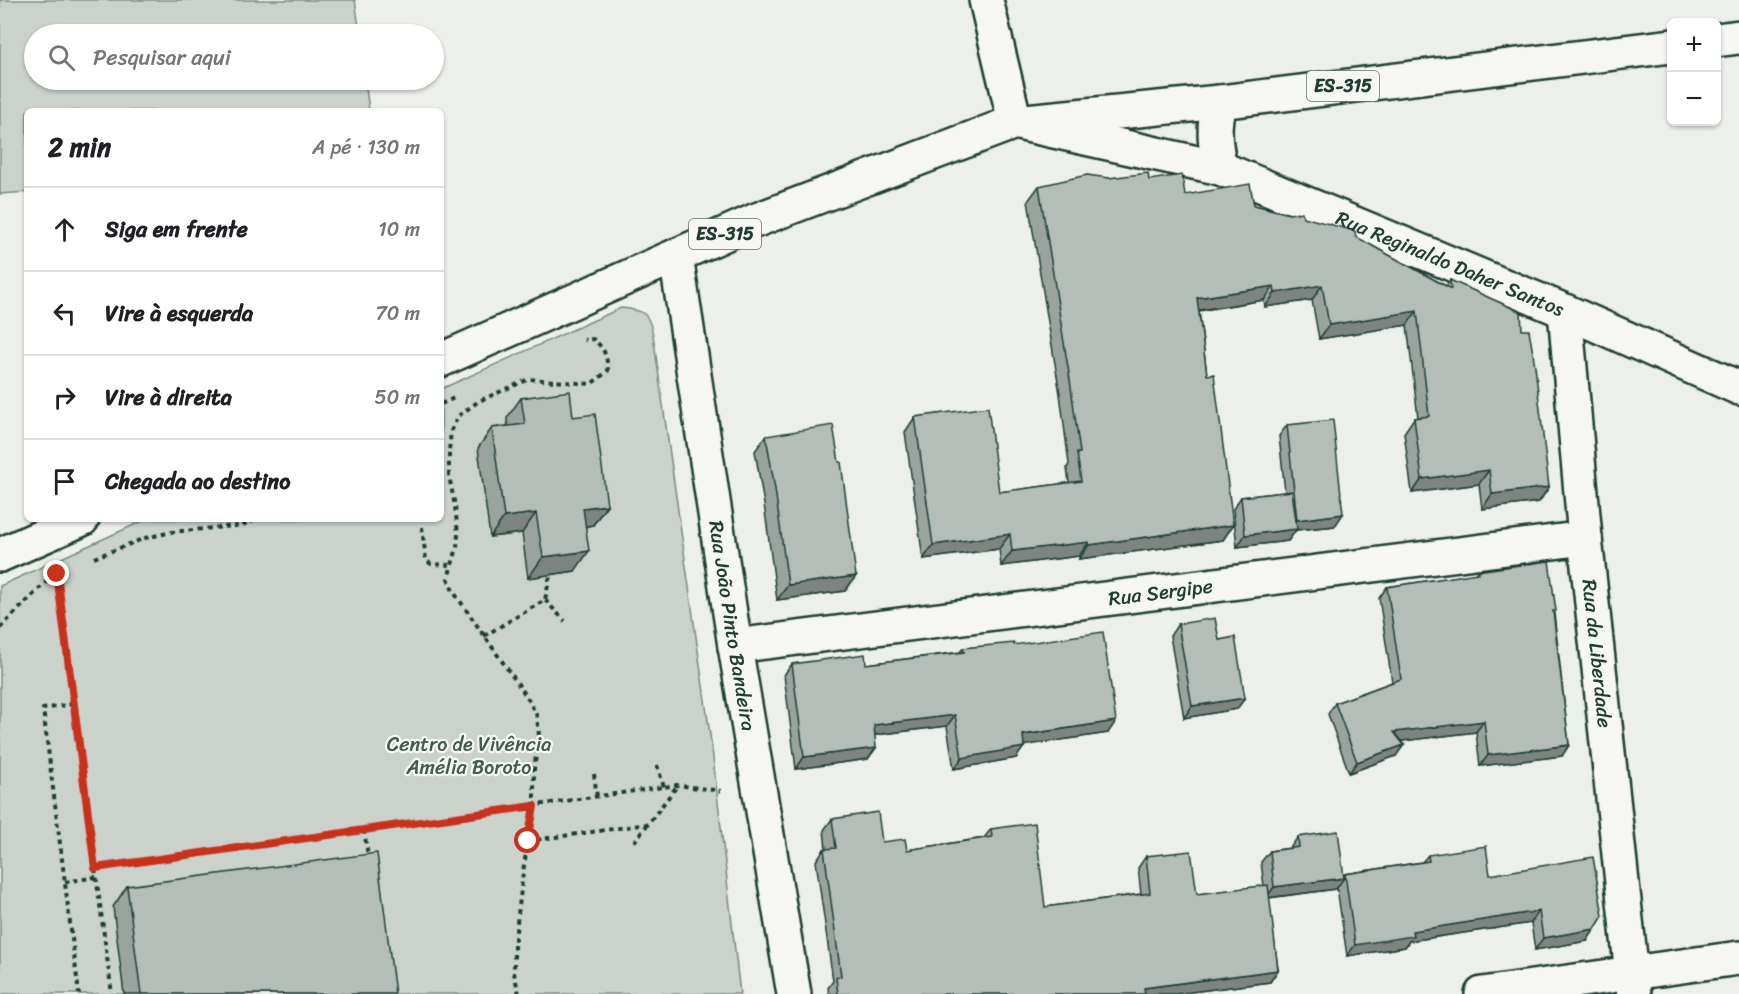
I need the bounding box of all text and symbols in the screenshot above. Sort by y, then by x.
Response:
map controls [1667,18,1721,126]
button: + [1667,18,1721,72]
search box [24,24,444,90]
text: Pesquisar aqui [93,38,231,77]
icon: search [45,41,78,74]
road number: ES-315 [1307,71,1379,101]
button: − [1667,72,1721,126]
text: 2 min [48,124,111,170]
text: A pé · 130 m [312,130,420,165]
street label: Rua Reginaldo Daher Santos [1331,200,1571,327]
text: Siga em frente [105,210,248,249]
text: 10 m [378,212,420,247]
icon: ahead [48,213,81,246]
road number: ES-315 [689,219,761,249]
text: Vire à esquerda [105,294,253,333]
text: 70 m [375,296,420,331]
icon: left [48,297,81,330]
text: Vire à direita [105,378,232,417]
text: 50 m [375,380,420,415]
icon: right [48,381,81,414]
text: Chegada ao destino [105,462,290,501]
icon: arrive [48,465,81,498]
street label: Rua João Pinto Bandeira [699,518,767,734]
route end [43,560,69,586]
street label: Rua Sergipe [1106,568,1215,616]
street label: Rua da Liberdade [1572,577,1623,730]
park label: Centro de Vivência Amélia Boroto [387,727,551,785]
route start [514,827,540,853]

